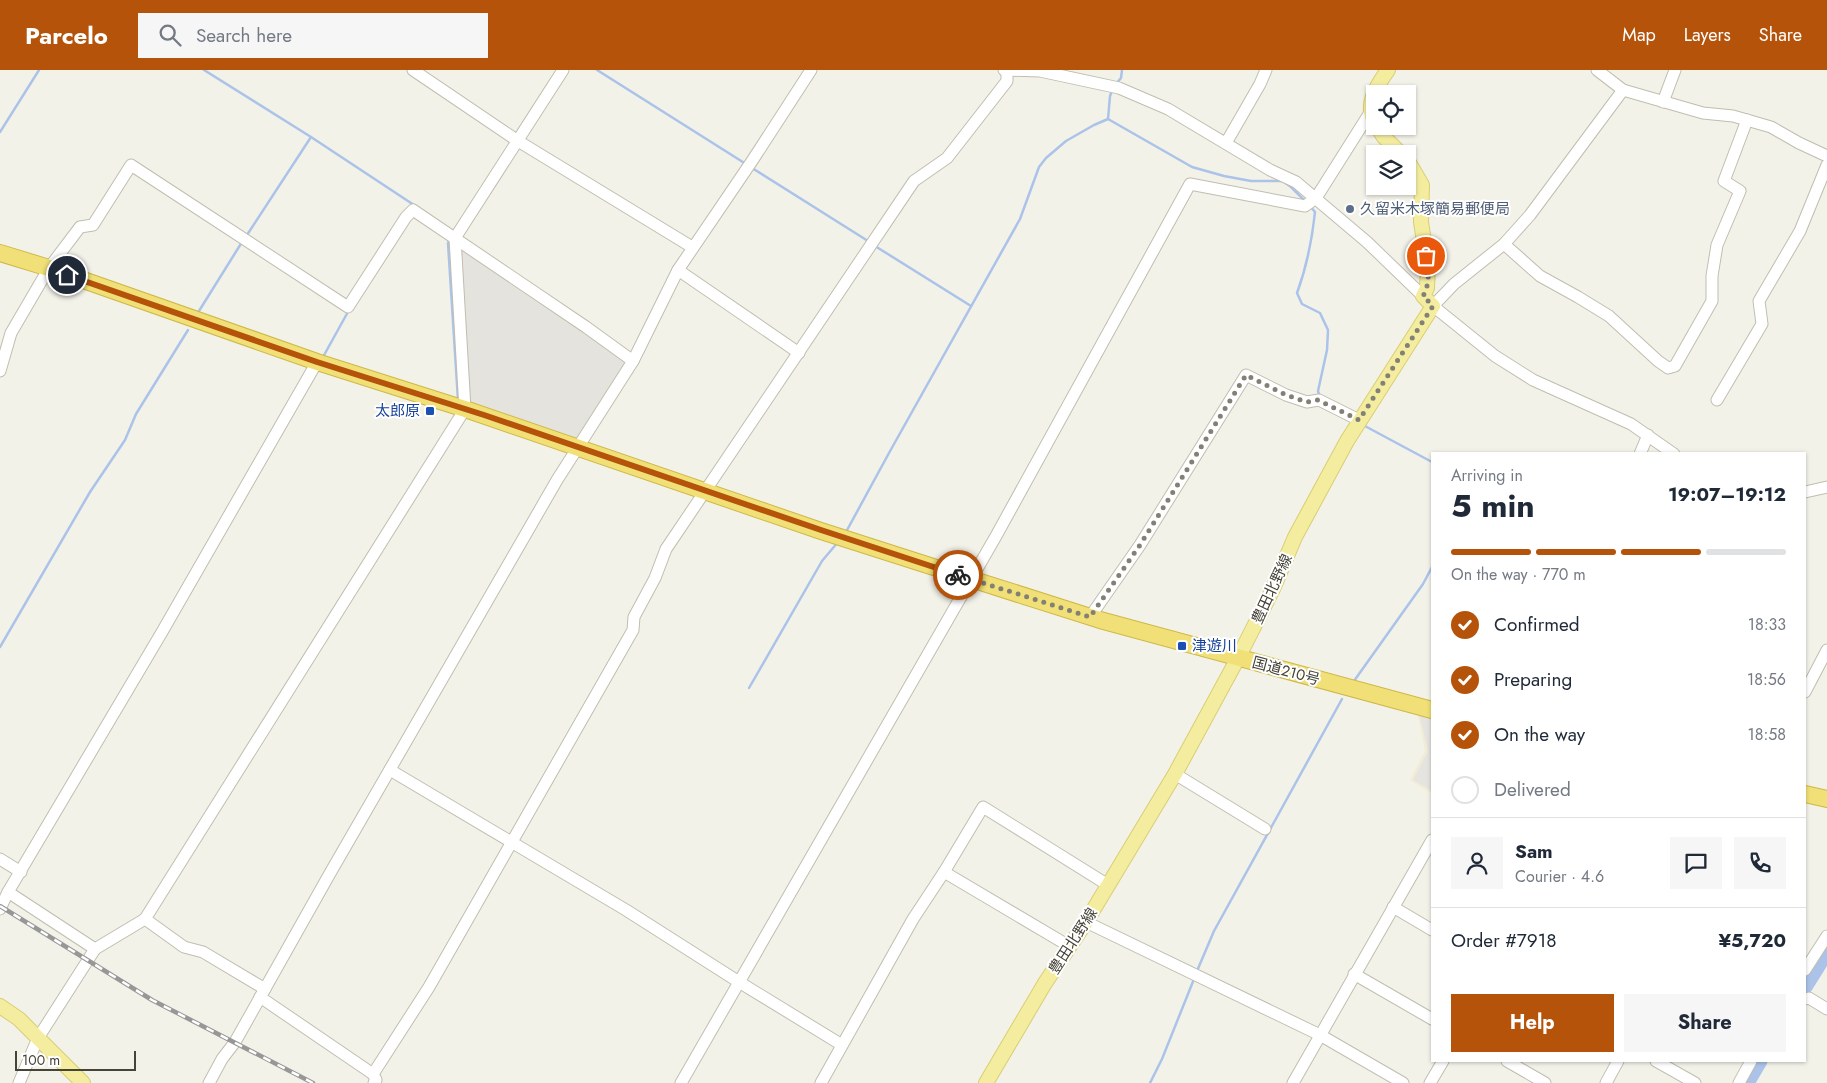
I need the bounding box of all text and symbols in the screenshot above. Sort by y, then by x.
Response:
search box [138,13,488,58]
text: Parcelo [25,18,108,53]
icon: search [156,21,184,49]
text: Search here [196,22,292,49]
text: Map [1622,22,1656,48]
text: Layers [1684,22,1731,48]
text: Share [1759,22,1802,48]
map controls [1366,85,1416,195]
button: locate [1366,85,1416,135]
button: layers [1366,145,1416,195]
place label: 久留米木塚簡易郵便局 [1360,198,1510,220]
marker: 久留米木塚簡易郵便局 [1344,203,1356,215]
pin [1405,235,1447,277]
icon: bag [1412,242,1440,270]
pin [46,254,88,296]
icon: home [53,261,81,289]
place label: 太郎原 [375,400,420,422]
marker: 太郎原 [424,405,436,417]
text: Arriving in [1451,464,1523,487]
text: 19:07–19:12 [1668,481,1786,508]
text: 5 min [1451,483,1535,529]
courier [933,550,983,600]
street label: 豊田北野線 [1246,550,1298,628]
icon: bike [944,561,972,589]
text: On the way · 770 m [1451,563,1586,586]
icon: check [1451,611,1479,639]
text: Confirmed [1494,611,1580,638]
text: 18:33 [1748,613,1786,636]
place label: 津遊川 [1192,635,1237,657]
marker: 津遊川 [1176,640,1188,652]
street label: 国道210号 [1250,651,1322,691]
icon: check [1451,666,1479,694]
text: Preparing [1494,666,1572,693]
text: 18:56 [1747,668,1786,691]
icon: check [1451,721,1479,749]
text: On the way [1494,721,1585,748]
text: 18:58 [1748,723,1786,746]
text: Delivered [1494,776,1571,803]
button: person [1451,837,1503,889]
button: chat [1670,837,1722,889]
button: phone [1734,837,1786,889]
text: Sam [1515,838,1553,865]
text: Courier · 4.6 [1515,865,1604,888]
street label: 豊田北野線 [1043,904,1103,978]
text: Order #7918 [1451,927,1557,954]
text: ¥5,720 [1718,927,1786,954]
button: Help [1451,994,1614,1052]
button: Share [1624,994,1786,1052]
scale bar [15,1048,136,1071]
text: 100 m [22,1050,60,1070]

